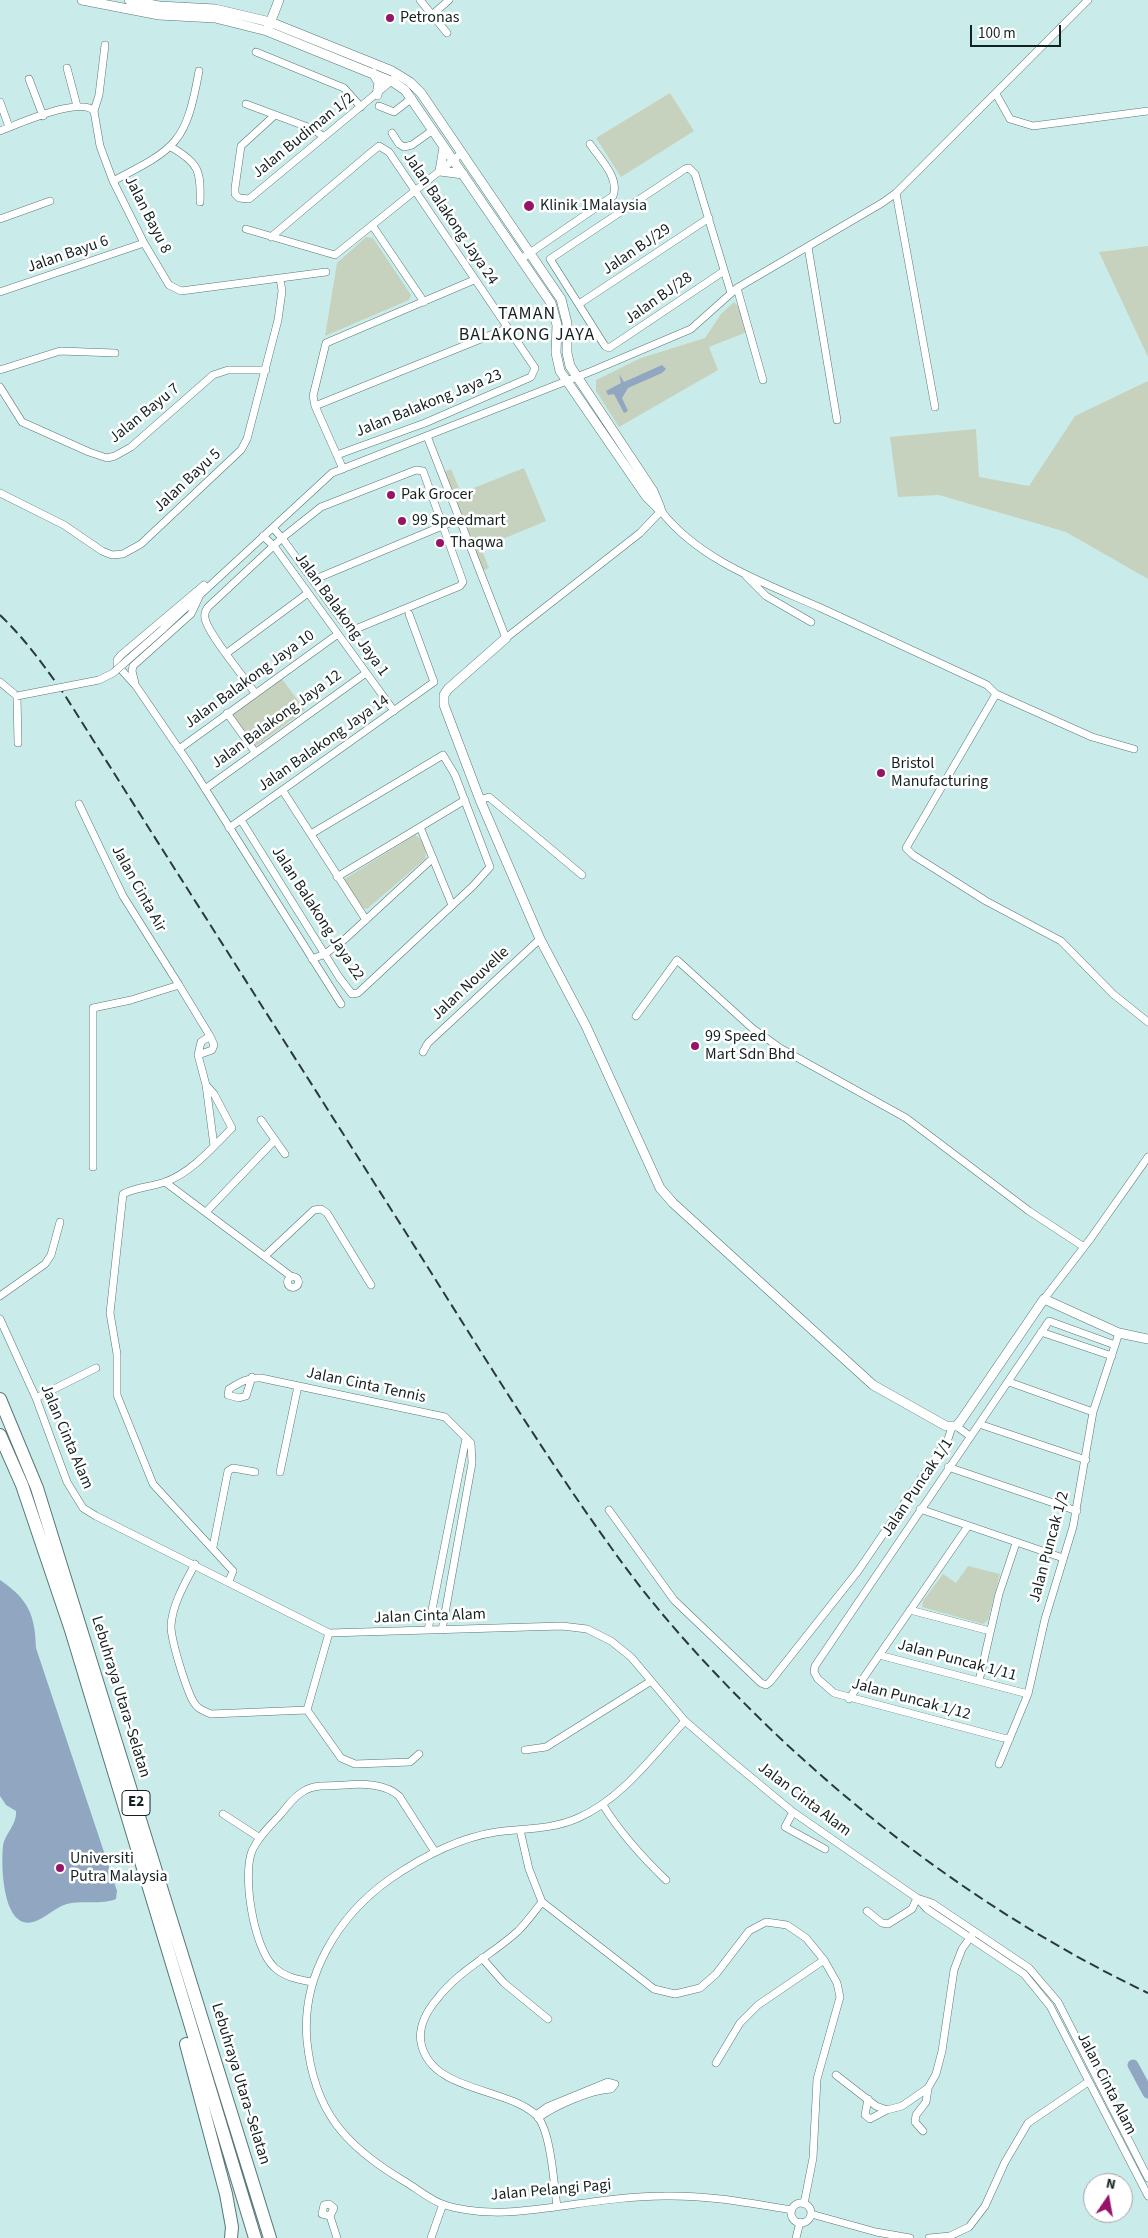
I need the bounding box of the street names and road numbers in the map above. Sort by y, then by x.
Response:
street label: Jalan Budiman 1/2 [249,89,359,183]
street label: Jalan Balakong Jaya 24 [398,149,502,289]
street label: Jalan Bayu 8 [119,173,175,257]
street label: Jalan BJ/29 [599,220,675,280]
street label: Jalan Bayu 6 [25,232,111,278]
street label: Jalan BJ/28 [621,269,697,329]
street label: Jalan Balakong Jaya 23 [353,366,505,442]
street label: Jalan Bayu 7 [106,380,184,448]
street label: Jalan Bayu 5 [151,445,225,517]
street label: Jalan Balakong Jaya 1 [290,550,392,680]
street label: Jalan Balakong Jaya 10 [181,626,319,734]
street label: Jalan Balakong Jaya 12 [208,666,346,774]
street label: Jalan Balakong Jaya 14 [255,691,393,797]
street label: Jalan Cinta Air [106,842,170,936]
street label: Jalan Balakong Jaya 22 [267,843,367,985]
street label: Jalan Nouvelle [428,943,514,1025]
street label: Jalan Cinta Tennis [305,1364,427,1408]
street label: Jalan Cinta Alam [35,1382,97,1492]
street label: Jalan Puncak 1/1 [878,1435,958,1541]
street label: Jalan Puncak 1/2 [1026,1489,1074,1605]
street label: Jalan Cinta Alam [374,1605,486,1629]
street label: Lebuhraya Utara–Selatan [86,1614,154,1780]
street label: Jalan Puncak 1/11 [896,1636,1018,1686]
street label: Jalan Puncak 1/12 [850,1675,972,1725]
street label: Jalan Cinta Alam [753,1759,855,1841]
road number: E2 [122,1790,150,1816]
street label: Lebuhraya Utara–Selatan [206,2001,274,2167]
street label: Jalan Cinta Alam [1072,2030,1140,2138]
street label: Jalan Pelangi Pagi [490,2176,612,2206]

